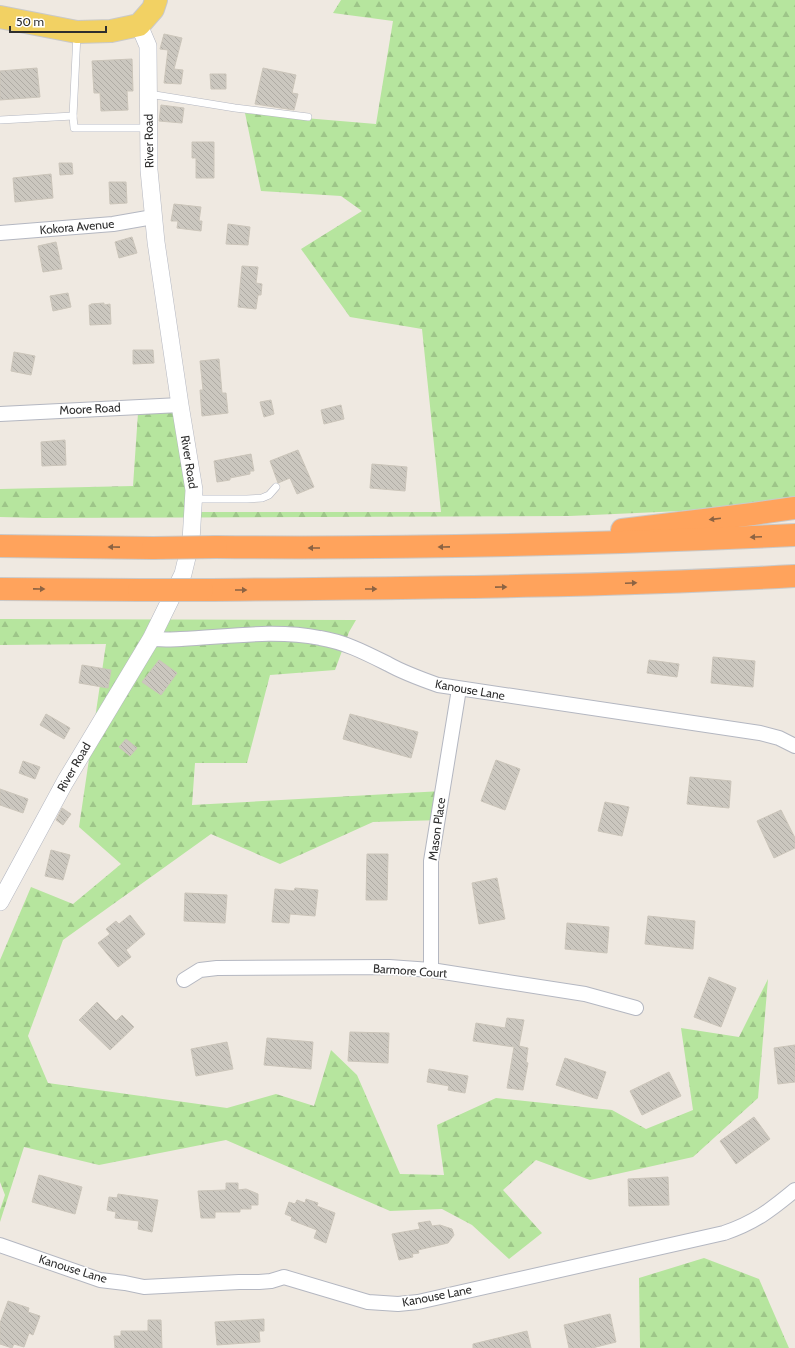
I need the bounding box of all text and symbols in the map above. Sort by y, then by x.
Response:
scale bar [10,8,106,34]
text: 50 m [16,14,44,29]
street label: River Road [141,114,156,168]
street label: Kokora Avenue [39,216,115,237]
street label: Moore Road [59,399,121,418]
street label: River Road [178,434,201,490]
one-way arrow [709,516,721,522]
one-way arrow [749,534,762,540]
one-way arrow [107,544,120,550]
one-way arrow [437,544,450,550]
one-way arrow [307,545,320,551]
one-way arrow [625,580,637,587]
one-way arrow [495,584,508,590]
one-way arrow [33,586,46,592]
one-way arrow [365,586,378,592]
one-way arrow [235,587,248,593]
street label: Kanouse Lane [434,676,506,703]
street label: River Road [54,740,94,794]
street label: Mason Place [425,797,448,861]
street label: Barmore Court [372,960,448,981]
street label: Kanouse Lane [37,1251,109,1286]
street label: Kanouse Lane [401,1281,473,1310]

